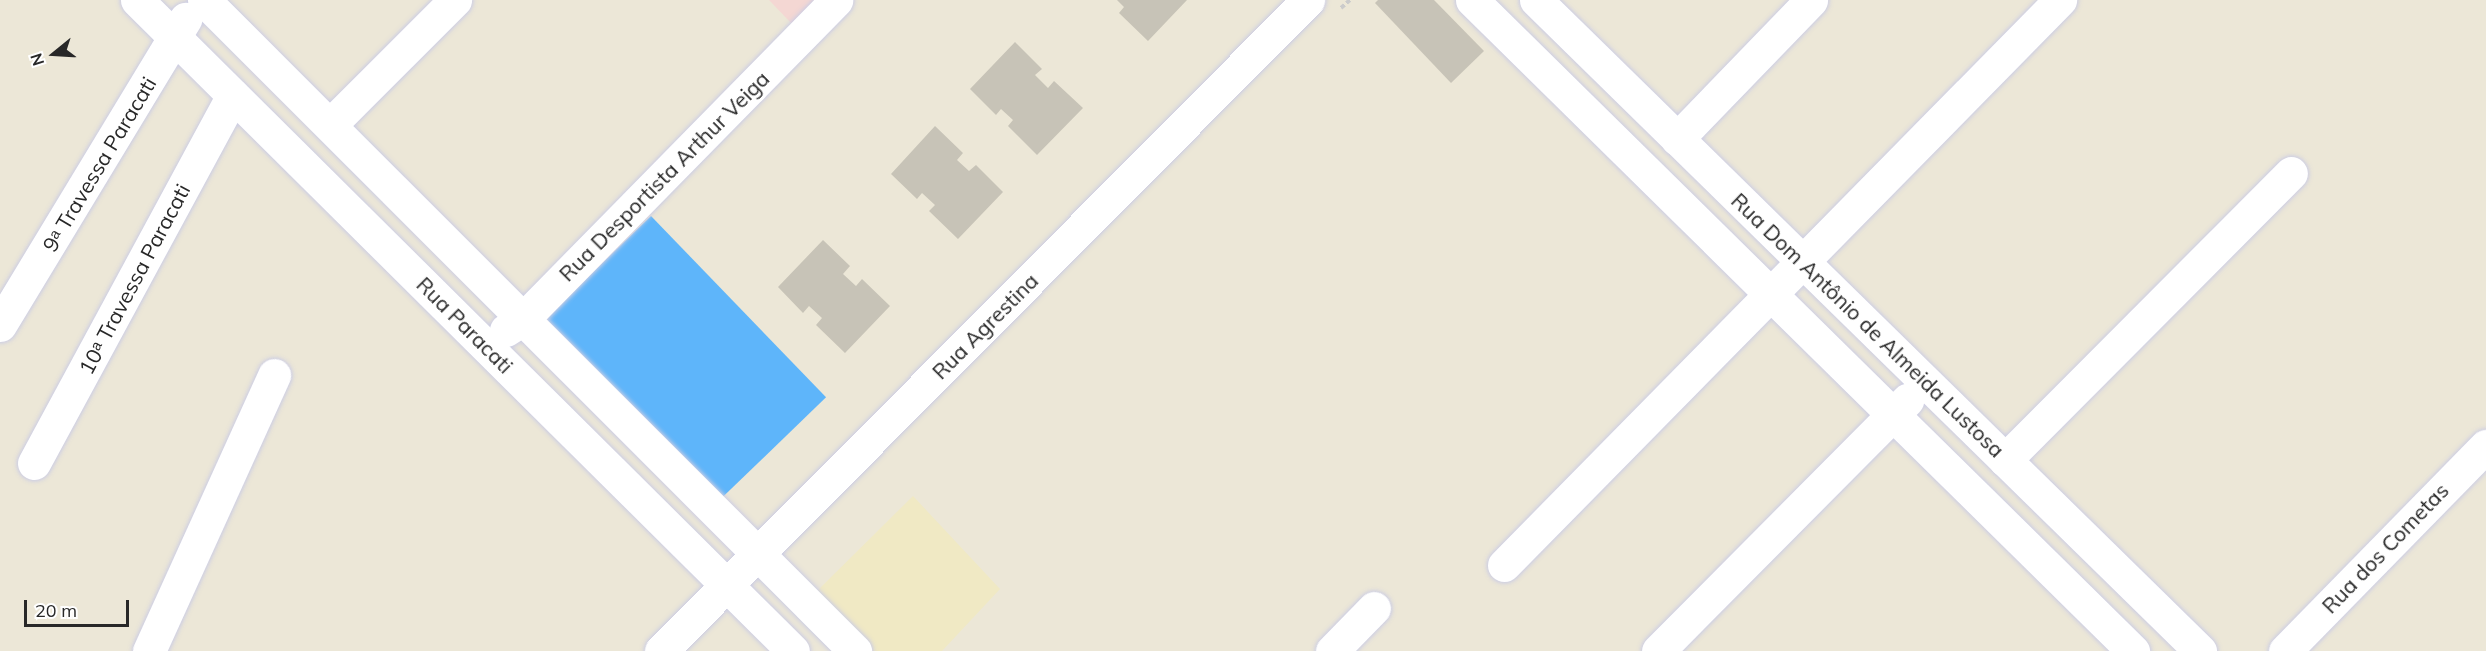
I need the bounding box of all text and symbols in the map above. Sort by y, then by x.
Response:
north arrow [24,24,84,84]
text: N [26,51,48,68]
street label: Rua Desportista Arthur Veiga [554,66,774,286]
street label: 9ᵃ Travessa Paracati [37,72,161,256]
street label: 10ᵃ Travessa Paracati [73,179,195,379]
street label: Rua Dom Antônio de Almeida Lustosa [1726,188,2010,462]
street label: Rua Agrestina [927,268,1043,384]
street label: Rua Paracati [412,272,518,378]
street label: Rua dos Cometas [2317,478,2453,618]
scale bar [27,588,132,626]
text: 20 m [35,599,77,622]

